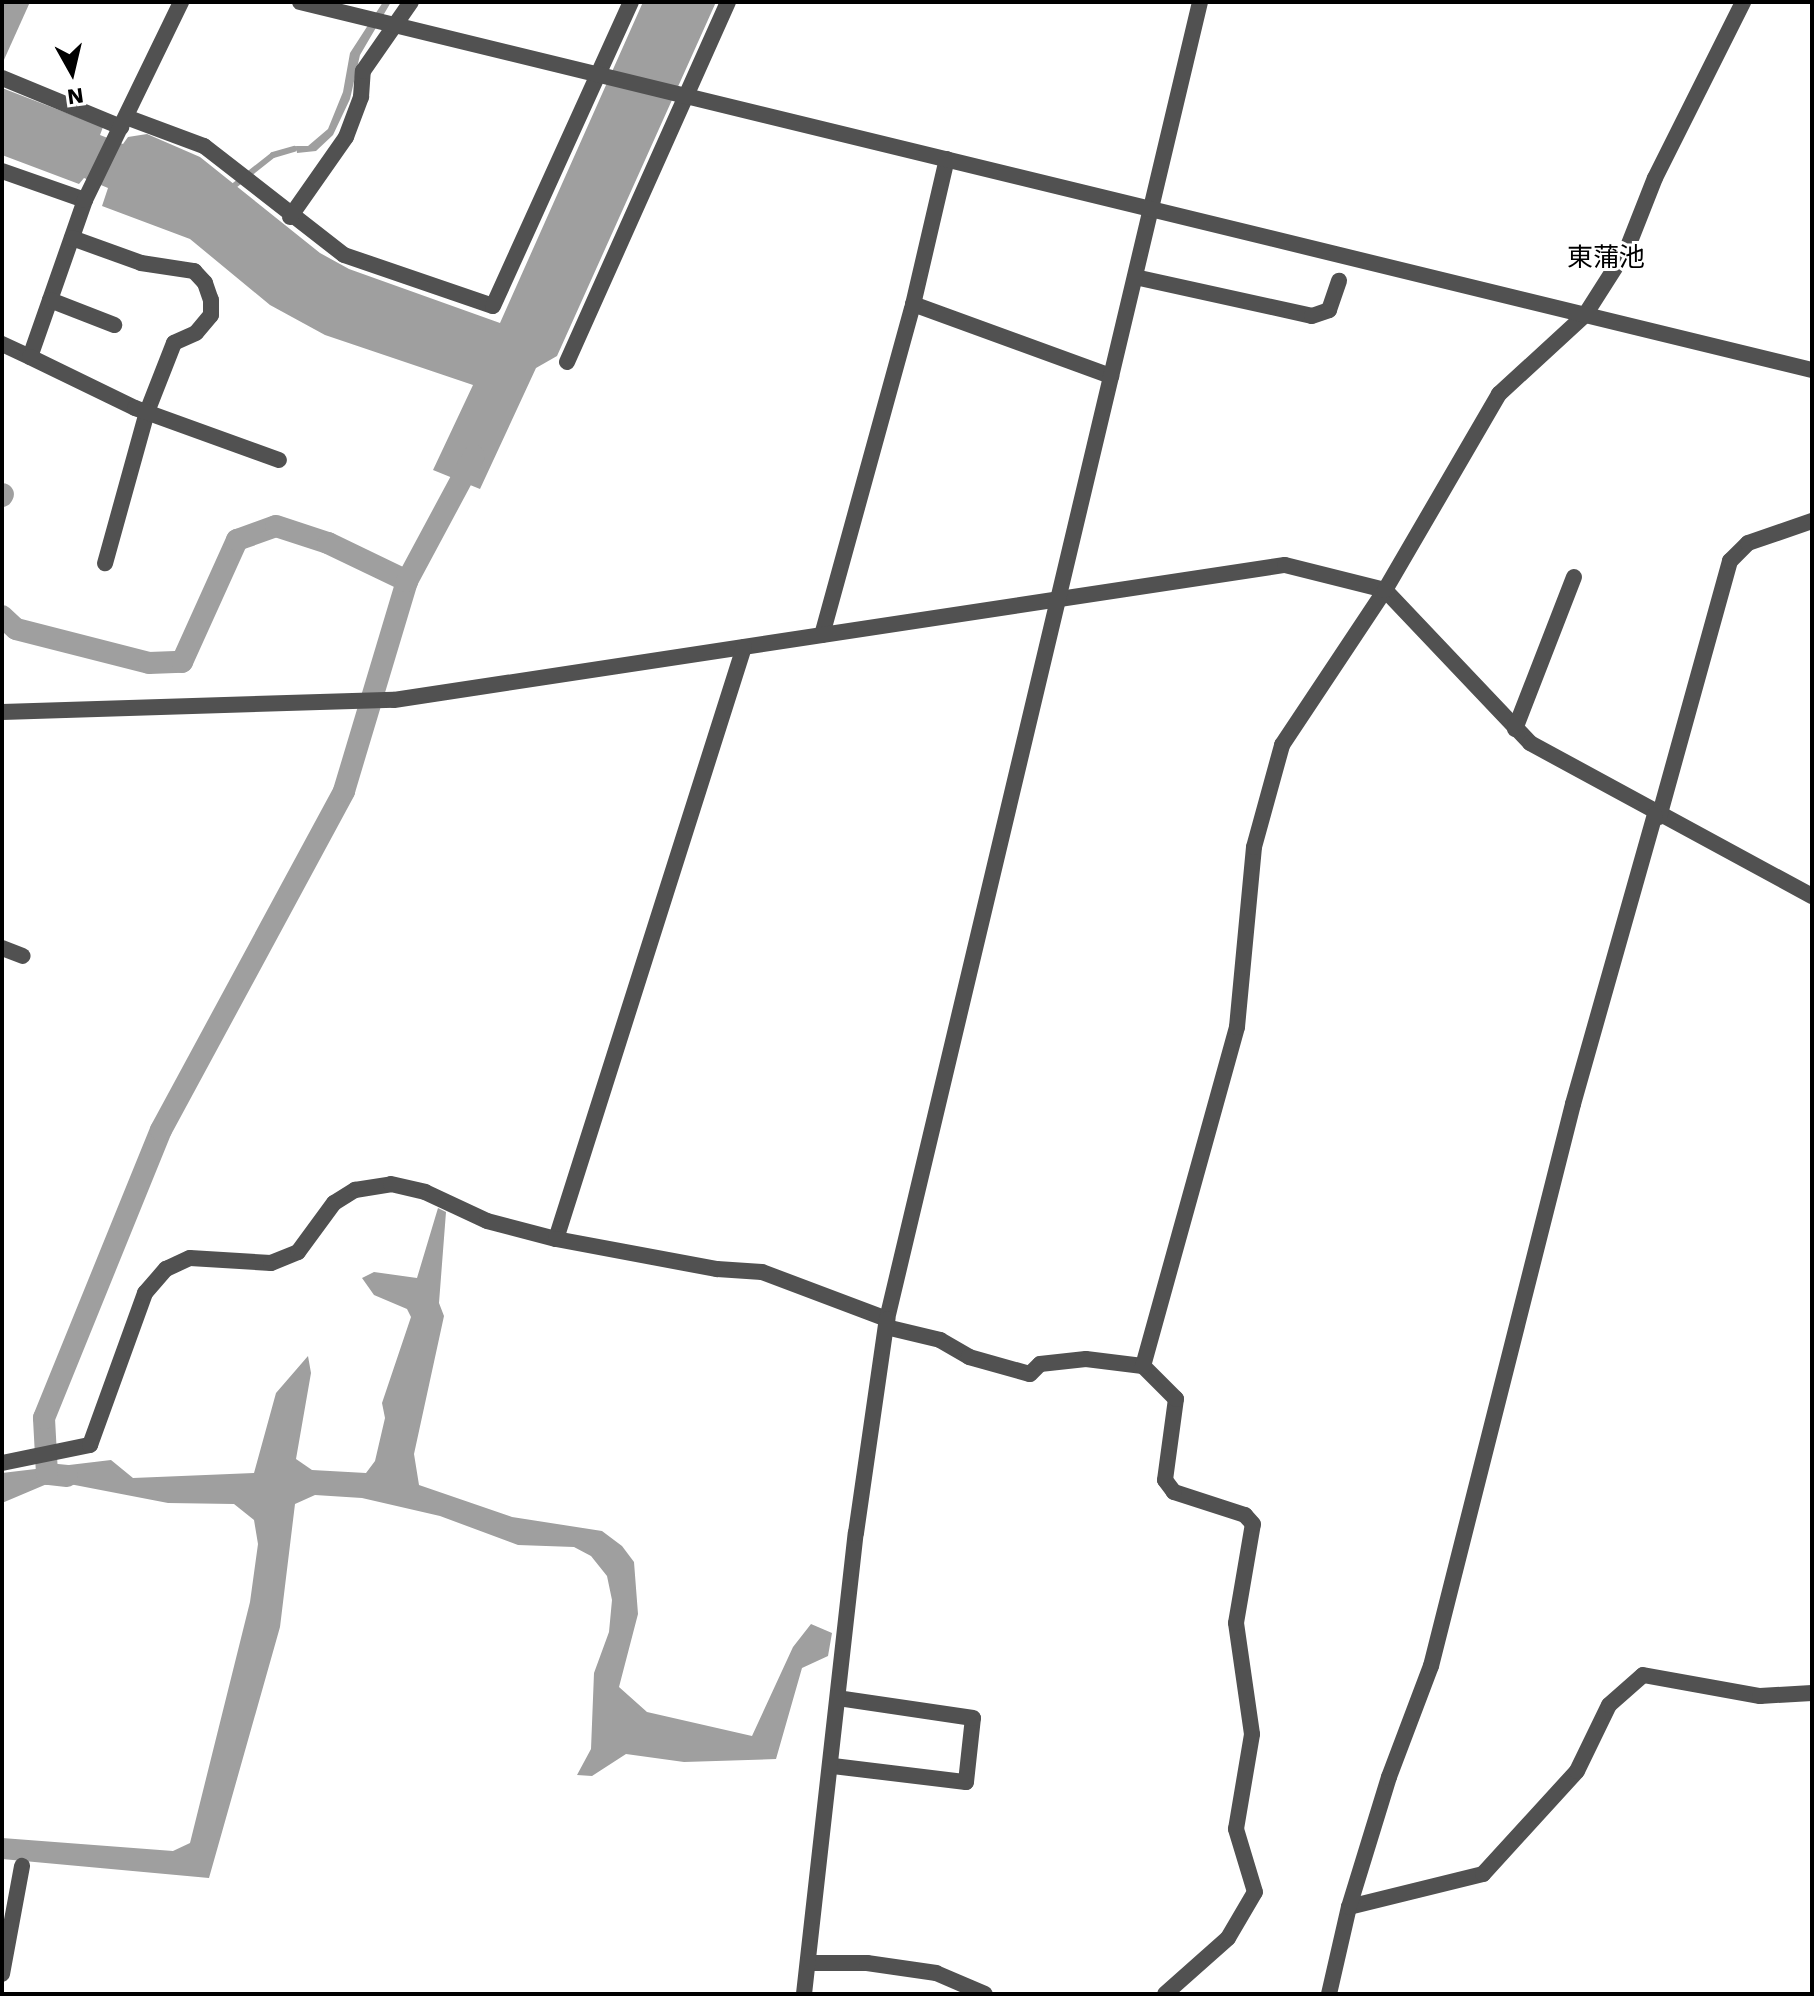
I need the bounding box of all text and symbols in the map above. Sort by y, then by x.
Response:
north arrow [32,32,112,112]
text: N [66,83,85,110]
district label: 東蒲池 [1567,242,1645,274]

